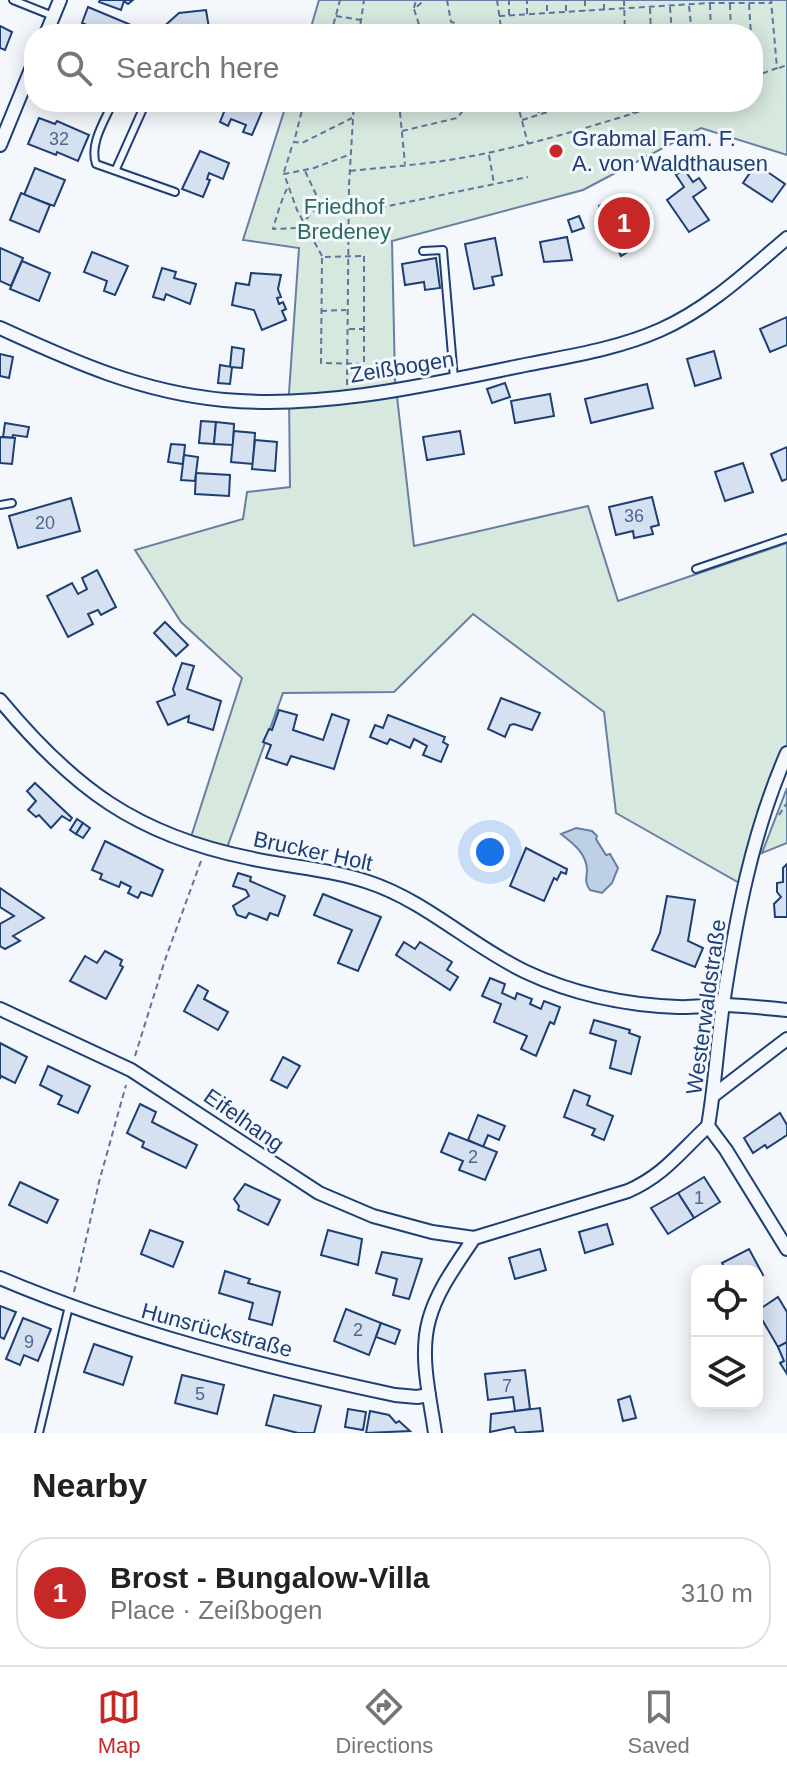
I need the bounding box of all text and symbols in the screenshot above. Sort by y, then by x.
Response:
search box [24,24,763,112]
icon: search [52,46,96,90]
text: Search here [116,51,279,84]
place label: Grabmal Fam. F. A. von Waldthausen [572,126,768,176]
house number: 32 [49,129,69,149]
marker: Grabmal Fam. F. A. von Waldthausen [547,142,565,160]
pin: 1 [598,193,650,253]
park label: Friedhof Bredeney [297,194,391,244]
street label: Zeißbogen [348,346,456,388]
house number: 36 [624,506,644,526]
house number: 20 [35,513,55,533]
street label: Brucker Holt [251,826,375,876]
your location [470,832,510,872]
street label: Westerwaldstraße [681,918,731,1096]
street label: Eifelhang [199,1083,289,1157]
house number: 2 [468,1147,478,1167]
house number: 1 [694,1188,704,1208]
map controls [691,1265,763,1409]
button: locate [691,1265,763,1337]
street label: Hunsrückstraße [139,1298,295,1362]
house number: 2 [353,1320,363,1340]
house number: 9 [24,1332,34,1352]
button: layers [691,1337,763,1409]
house number: 7 [502,1376,512,1396]
house number: 5 [195,1384,205,1404]
text: Nearby [32,1466,147,1504]
text: Brost - Bungalow-Villa [110,1561,429,1594]
text: 1 [53,1578,67,1608]
text: 310 m [681,1578,753,1608]
text: Place · Zeißbogen [110,1595,322,1625]
tab: Map [97,1685,141,1759]
tab: Directions [335,1685,433,1759]
tab: Saved [627,1685,690,1759]

